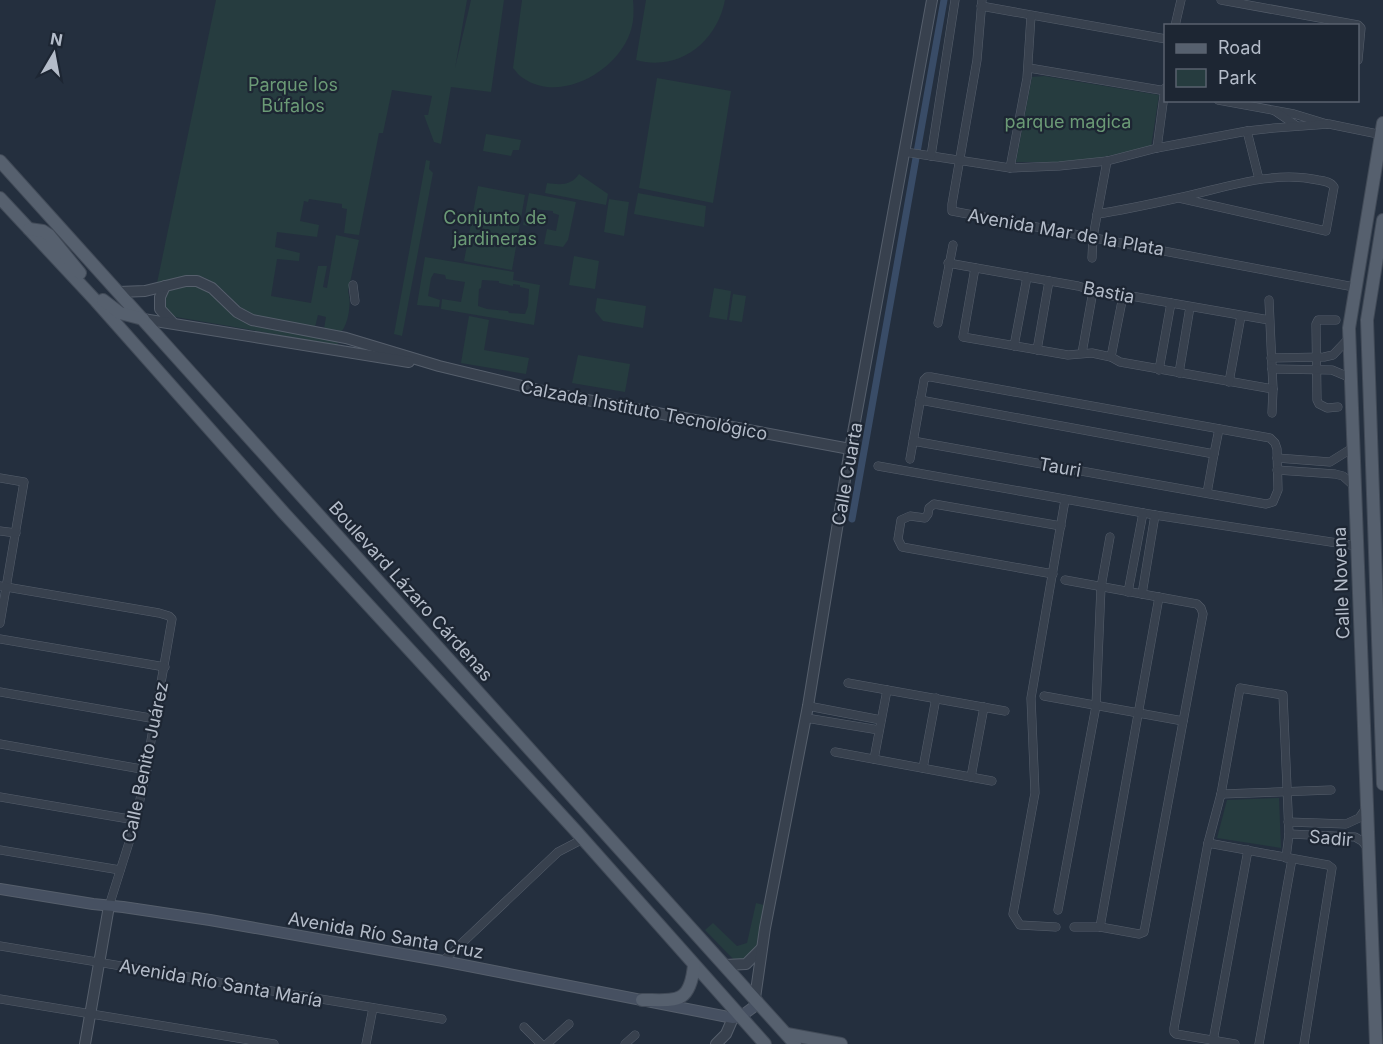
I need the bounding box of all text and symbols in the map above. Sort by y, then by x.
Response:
north arrow [24,24,84,84]
legend [1164,24,1359,102]
text: N [49,28,64,50]
text: Road [1218,37,1261,58]
text: Park [1218,67,1257,88]
park label: Parque los Búfalos [248,74,338,116]
park label: parque magica [1005,111,1131,132]
street label: Avenida Mar de la Plata [966,204,1166,260]
park label: Conjunto de jardineras [443,207,547,249]
street label: Bastia [1082,277,1136,307]
street label: Calzada Instituto Tecnológico [519,376,769,444]
street label: Calle Cuarta [828,421,866,527]
street label: Tauri [1037,453,1083,481]
street label: Boulevard Lázaro Cárdenas [325,497,497,685]
street label: Calle Novena [1329,526,1353,640]
street label: Calle Benito Juárez [118,680,172,844]
street label: Sadir [1308,826,1354,850]
street label: Avenida Río Santa Cruz [286,907,486,963]
street label: Avenida Río Santa María [118,955,324,1011]

